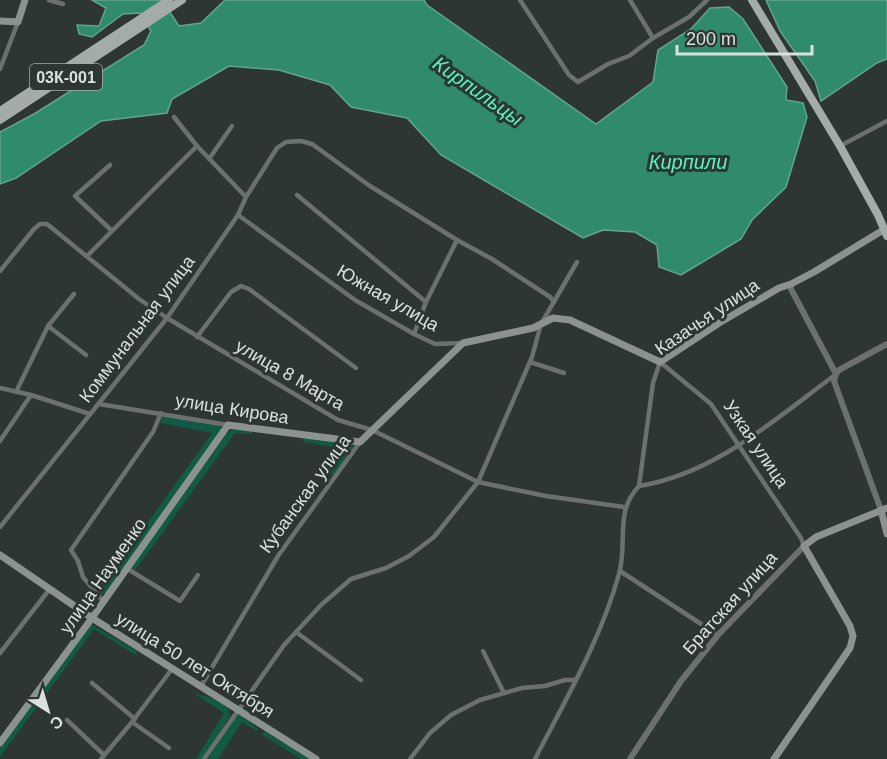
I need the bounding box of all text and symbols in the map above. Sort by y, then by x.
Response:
scale bar [677,18,812,56]
text: 200 m [686,29,736,49]
water label: Кирпильцы [429,52,527,130]
road number: 03К-001 [30,64,102,90]
water label: Кирпили [649,151,727,173]
street label: Коммунальная улица [75,251,199,406]
street label: Южная улица [333,261,443,336]
street label: Казачья улица [651,274,764,359]
street label: улица 8 Марта [232,336,349,415]
street label: улица Кирова [174,390,291,428]
street label: Узкая улица [719,396,793,492]
street label: Кубанская улица [255,430,355,557]
street label: улица Науменко [56,514,150,638]
street label: Братская улица [679,547,782,658]
street label: улица 50 лет Октября [112,608,278,722]
north arrow [18,681,78,741]
text: С [47,712,66,733]

